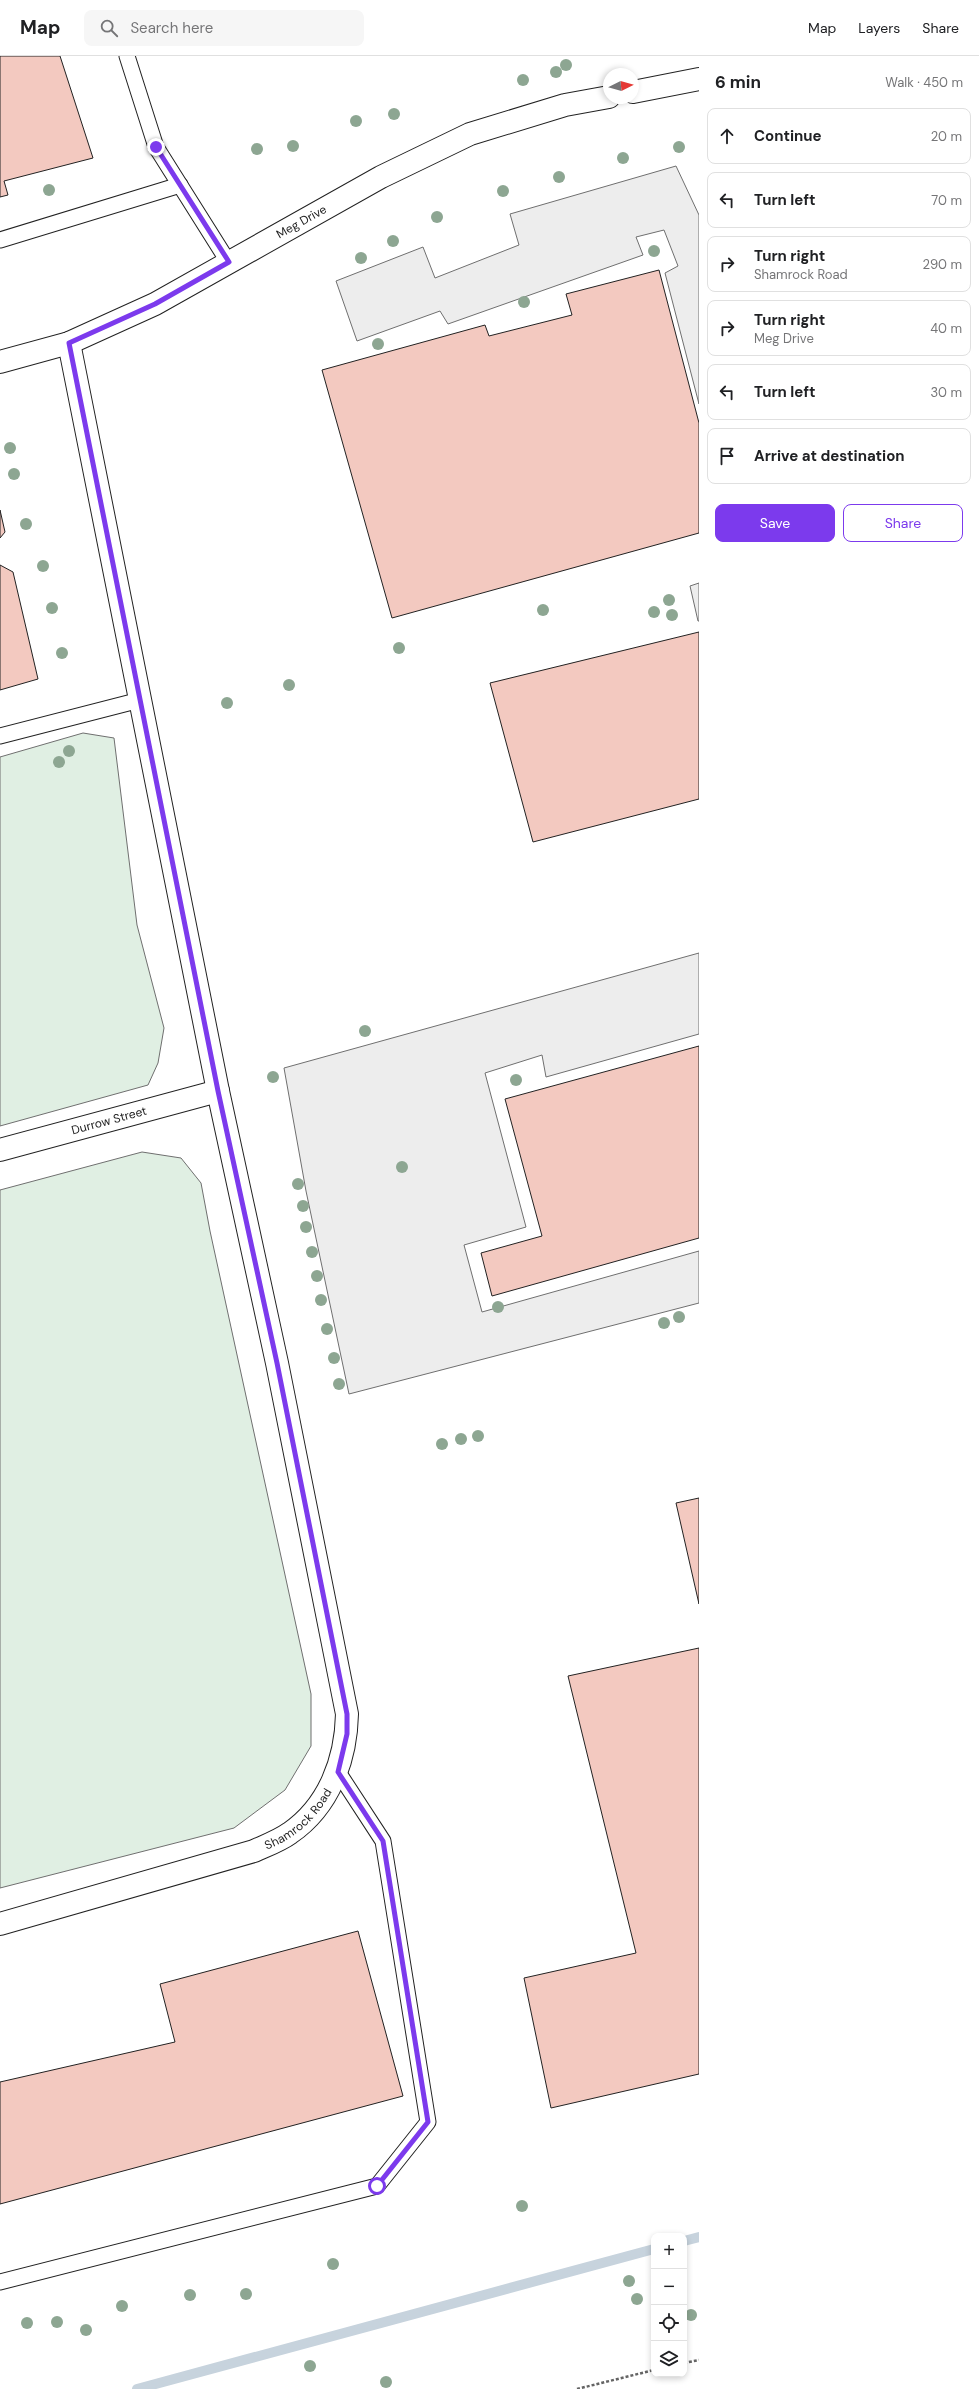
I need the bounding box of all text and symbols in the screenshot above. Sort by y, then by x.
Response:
search box [84,10,364,46]
text: Map [20,15,60,40]
icon: search [98,17,120,39]
text: Search here [130,18,213,38]
text: Map [808,19,836,37]
text: Layers [858,19,900,37]
text: Share [922,19,959,37]
north arrow [603,68,639,104]
text: 6 min [715,71,761,93]
text: Walk · 450 m [885,74,963,91]
icon: ahead [716,125,738,147]
text: Continue [754,126,822,146]
text: 20 m [931,128,962,145]
route end [147,138,165,156]
icon: left [716,189,738,211]
text: Turn left [754,190,815,210]
text: 70 m [931,192,962,209]
street label: Meg Drive [273,201,330,242]
text: Turn right [754,246,825,266]
icon: right [716,253,738,275]
text: 290 m [923,256,962,273]
text: Shamrock Road [754,266,848,283]
text: Turn right [754,310,825,330]
icon: right [716,317,738,339]
text: 40 m [930,320,962,337]
text: Meg Drive [754,330,814,347]
icon: left [716,381,738,403]
text: Turn left [754,382,815,402]
text: 30 m [930,384,962,401]
icon: arrive [716,445,738,467]
text: Arrive at destination [754,446,905,466]
button: Save [715,504,835,542]
button: Share [843,504,963,542]
street label: Durrow Street [70,1103,149,1138]
street label: Shamrock Road [262,1785,335,1853]
route start [368,2177,386,2195]
map controls [651,2233,687,2377]
button: + [651,2233,687,2269]
button: − [651,2269,687,2305]
button: locate [651,2305,687,2341]
button: layers [651,2341,687,2377]

